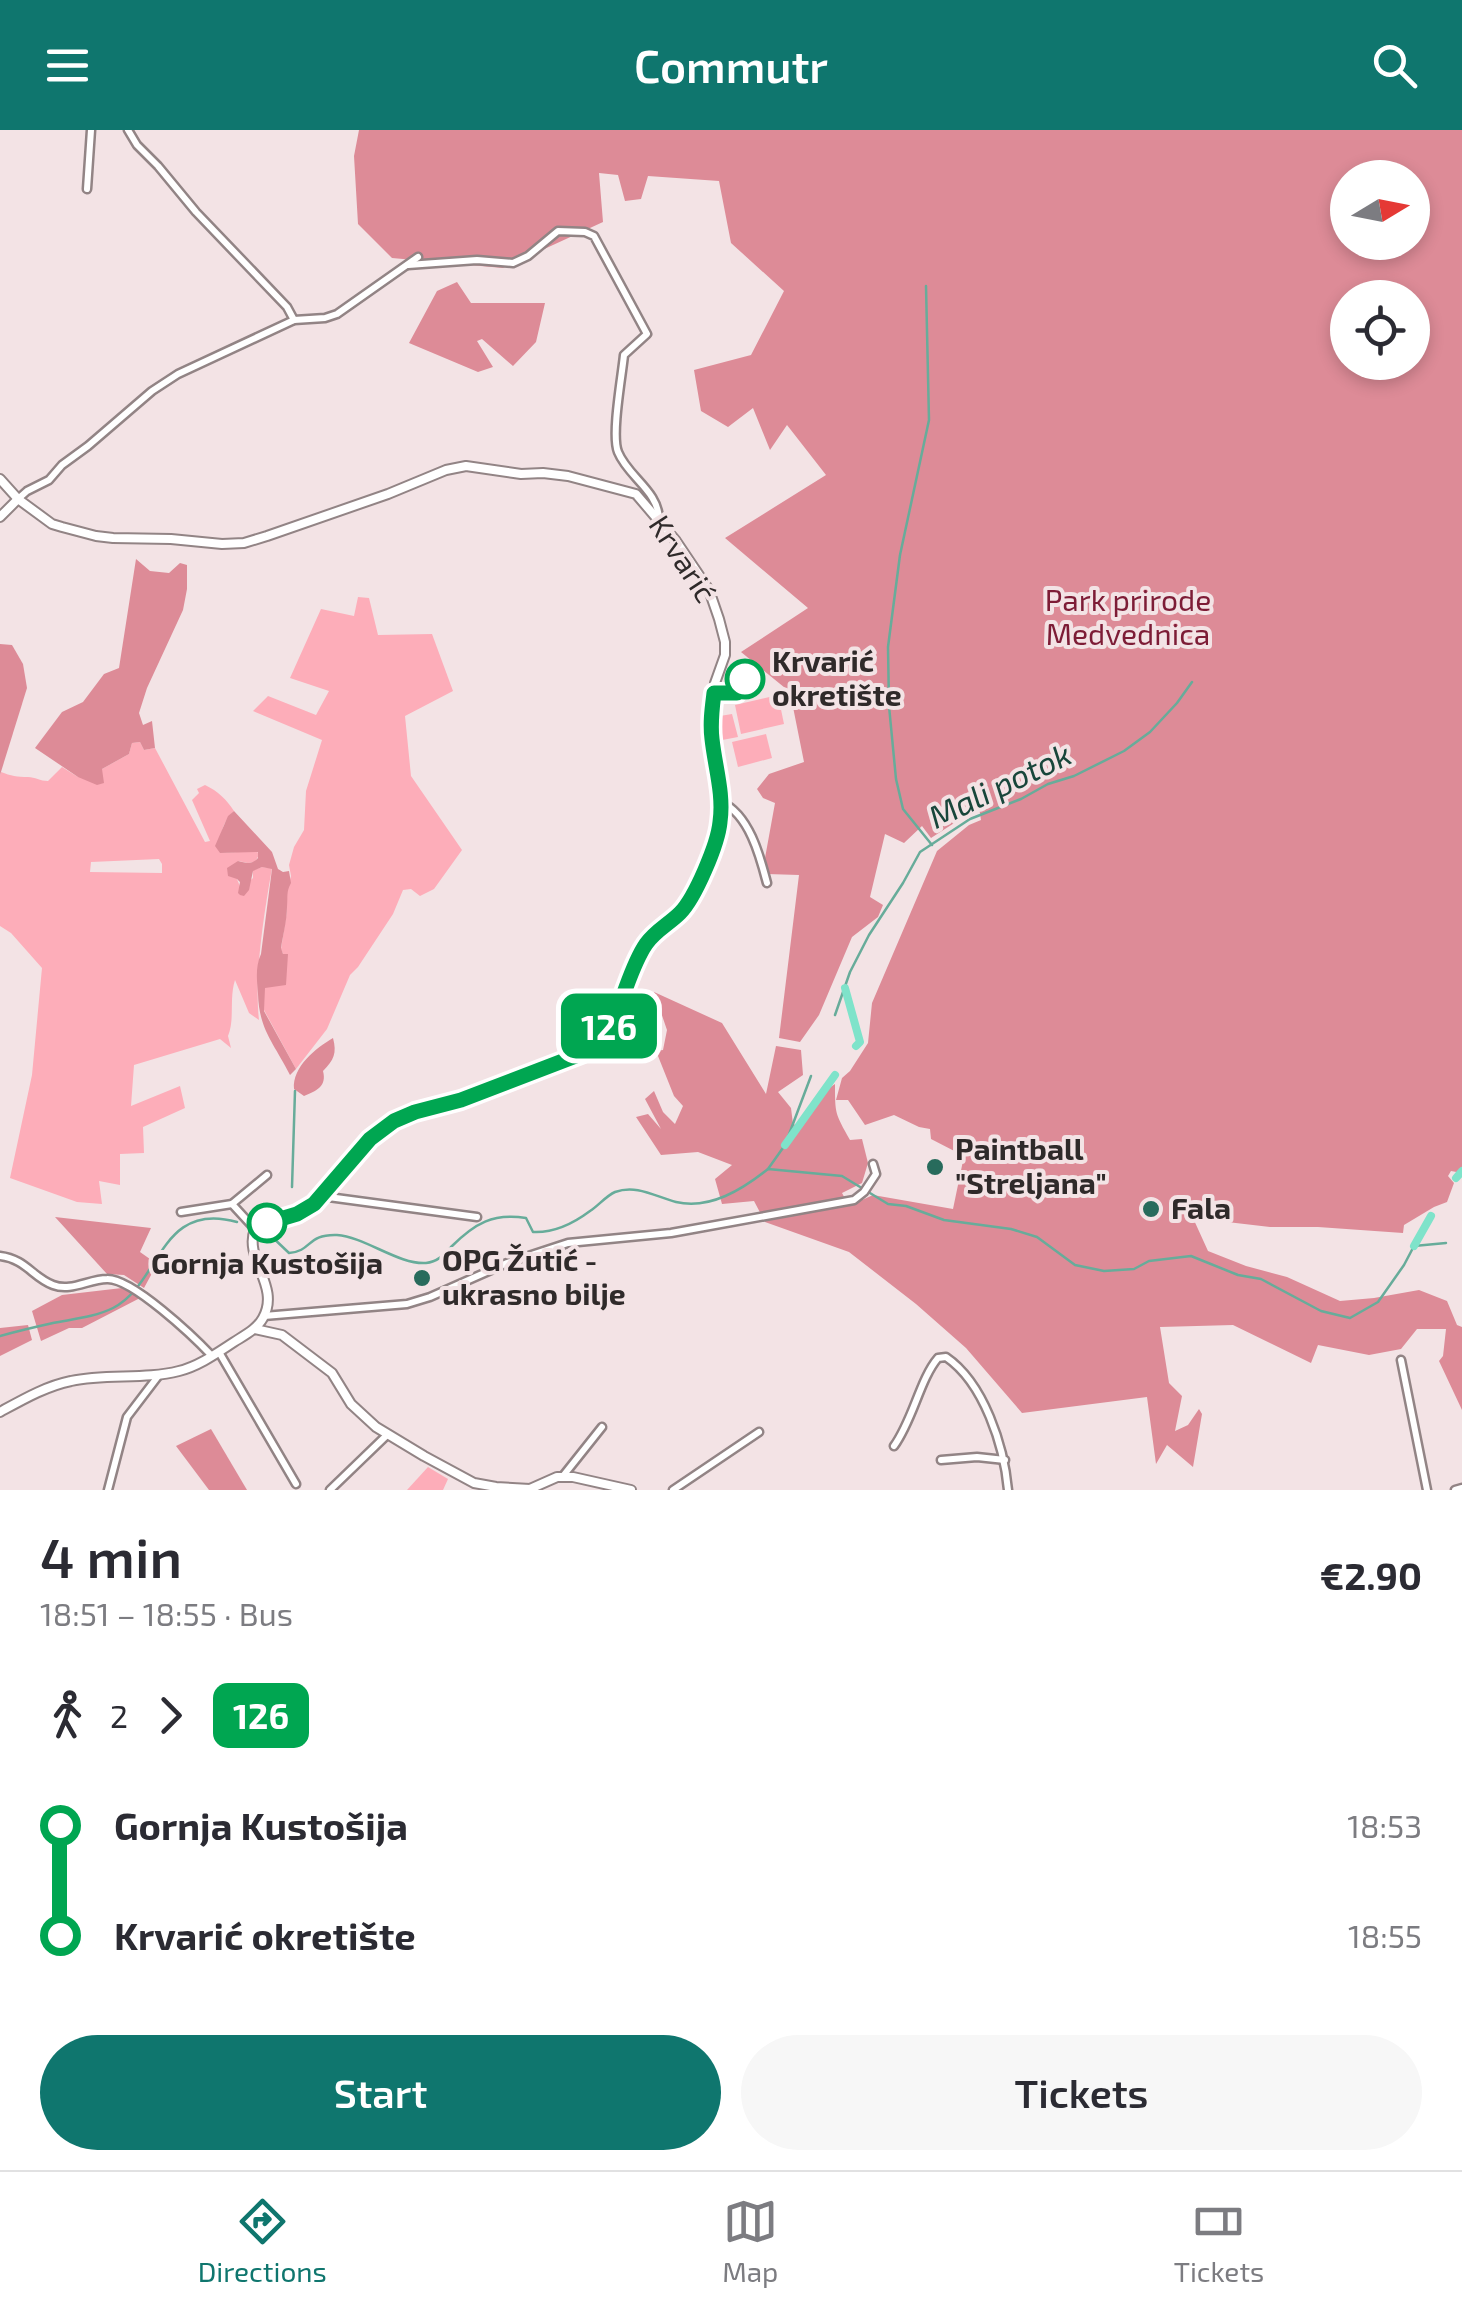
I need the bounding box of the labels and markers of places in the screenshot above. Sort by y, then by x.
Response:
place label: Krvarić okretište [772,642,902,712]
marker: Krvarić okretište [726,660,764,698]
place label: Paintball "Streljana" [955,1130,1107,1200]
marker: Paintball "Streljana" [924,1156,946,1178]
place label: Fala [1171,1189,1231,1225]
marker: Fala [1140,1198,1162,1220]
marker: Gornja Kustošija [248,1204,286,1242]
place label: OPG Žutić - ukrasno bilje [442,1241,626,1311]
place label: Gornja Kustošija [151,1244,383,1280]
marker: OPG Žutić - ukrasno bilje [411,1267,433,1289]

